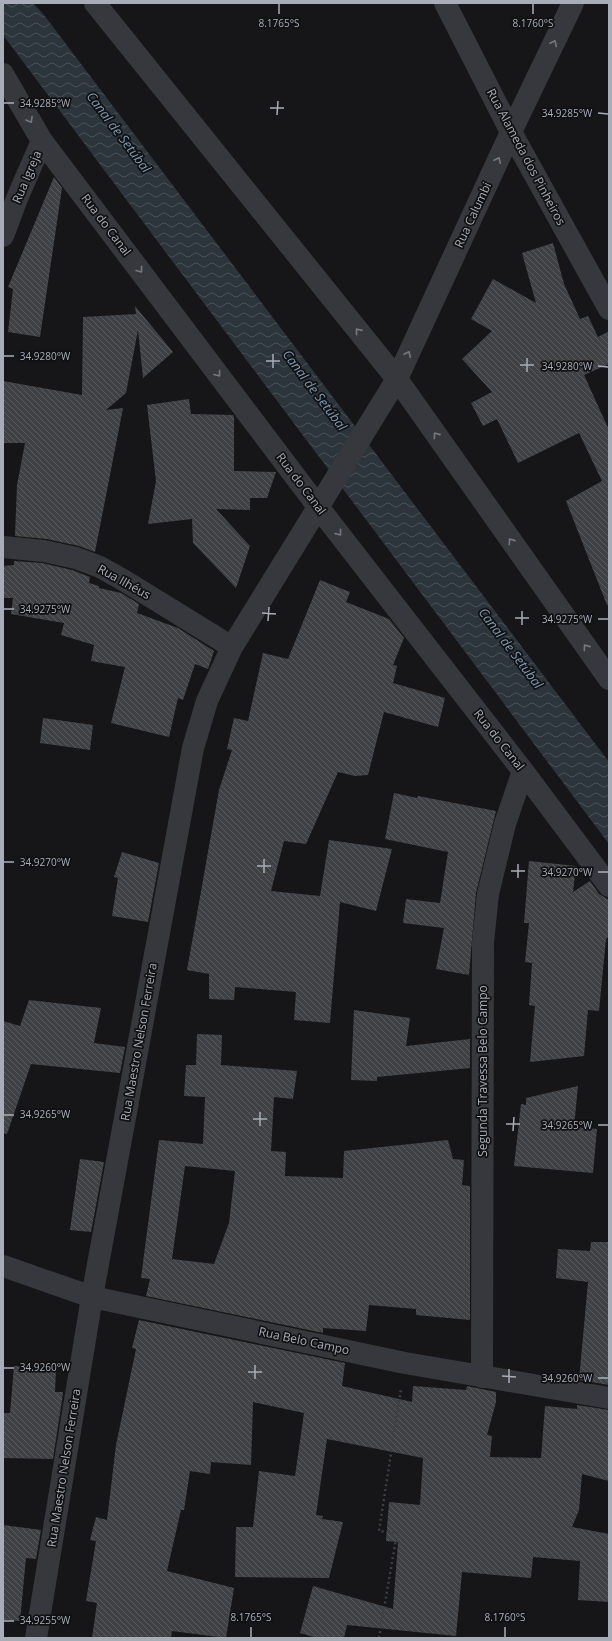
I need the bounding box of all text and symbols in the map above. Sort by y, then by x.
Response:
text: 8.1765°S [259,16,299,30]
text: 8.1760°S [513,16,553,30]
one-way arrow [549,40,557,47]
street label: Rua Alameda dos Pinheiros [483,85,570,228]
water label: Canal de Setúbal [83,88,156,177]
text: 34.9285°W [20,96,71,110]
text: 34.9285°W [542,106,593,120]
one-way arrow [25,116,32,123]
street label: Rua Igreja [8,148,45,206]
one-way arrow [493,157,501,165]
street label: Rua Calumbi [450,179,495,250]
street label: Rua do Canal [77,190,135,259]
one-way arrow [135,265,142,272]
one-way arrow [356,329,363,336]
water label: Canal de Setúbal [279,346,352,435]
text: 34.9280°W [20,349,71,363]
one-way arrow [403,351,411,359]
text: 34.9280°W [542,359,593,373]
one-way arrow [213,369,220,376]
one-way arrow [433,432,441,439]
street label: Rua do Canal [272,449,330,518]
one-way arrow [334,529,341,536]
one-way arrow [508,538,516,545]
street label: Rua Ilhéus [95,560,154,603]
text: 34.9275°W [20,602,71,616]
water label: Canal de Setúbal [475,604,548,693]
text: 34.9275°W [542,612,593,626]
one-way arrow [584,644,591,651]
street label: Rua do Canal [470,705,529,774]
text: 34.9270°W [20,855,71,869]
text: 34.9270°W [542,865,593,879]
street label: Rua Maestro Nelson Ferreira [116,962,161,1122]
street label: Segunda Travessa Belo Campo [474,985,491,1157]
text: 34.9265°W [20,1107,71,1121]
text: 34.9265°W [542,1118,593,1132]
street label: Rua Belo Campo [257,1323,351,1358]
text: 34.9260°W [20,1360,71,1374]
text: 34.9260°W [542,1371,593,1385]
street label: Rua Maestro Nelson Ferreira [43,1387,84,1548]
text: 8.1765°S [231,1610,271,1624]
text: 8.1760°S [485,1610,525,1624]
text: 34.9255°W [20,1613,71,1627]

